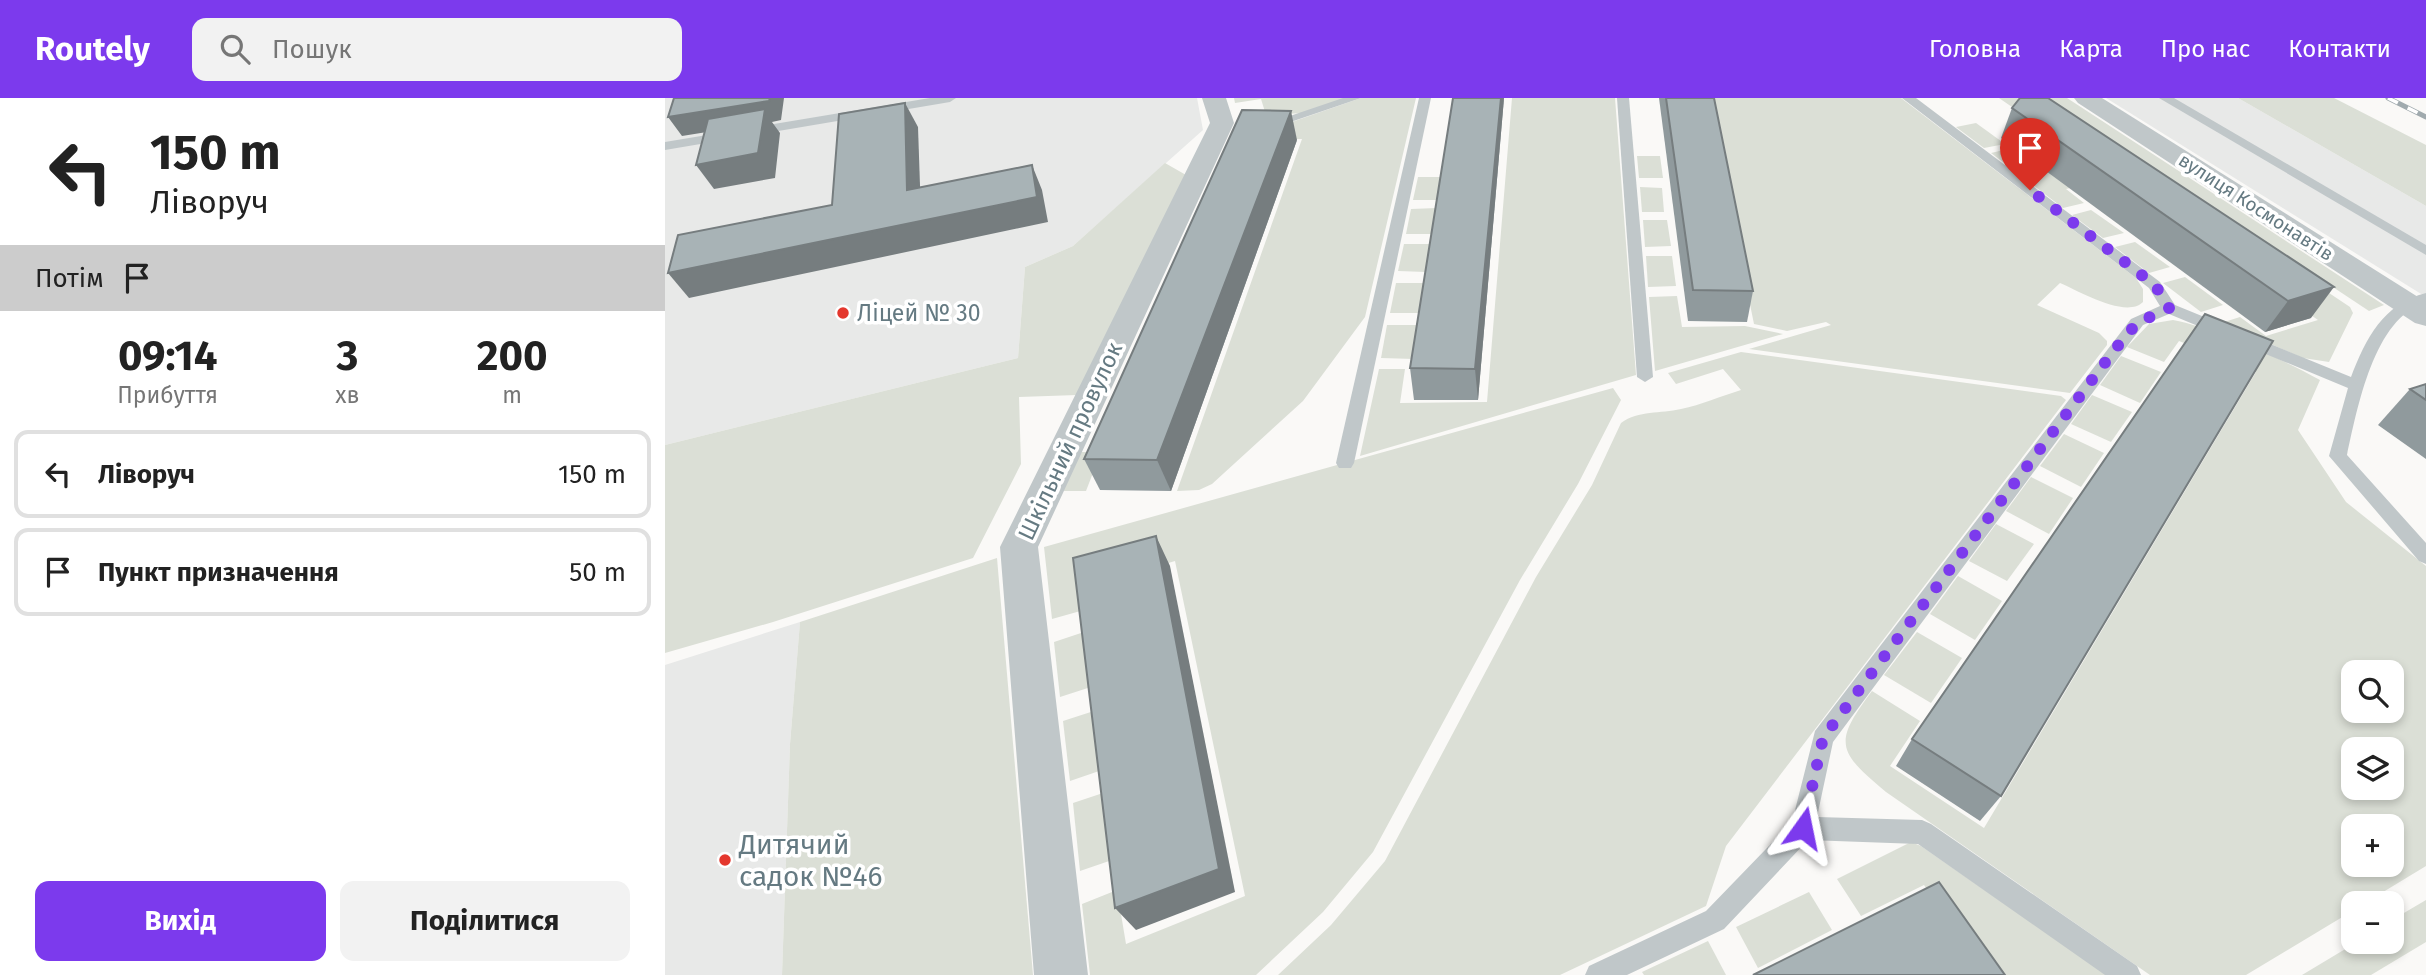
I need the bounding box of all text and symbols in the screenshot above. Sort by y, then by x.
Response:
search box [192,18,682,81]
text: Routely [35,29,150,69]
icon: search [216,30,254,68]
text: Пошук [272,34,352,65]
text: Головна [1929,35,2021,63]
text: Карта [2059,35,2123,63]
text: Про нас [2161,35,2250,63]
text: Контакти [2288,35,2391,63]
pin [2000,118,2060,190]
text: 150 m [150,123,281,182]
icon: left [35,126,126,217]
icon: arrive [2011,129,2049,167]
street label: вулиця Космонавтів [2174,148,2338,266]
text: Ліворуч [150,183,269,221]
icon: arrive [118,259,156,297]
text: Потім [35,263,104,294]
place label: Ліцей № 30 [857,299,981,327]
marker: Ліцей № 30 [835,305,851,321]
text: 09:14 [118,331,217,381]
text: 3 [336,331,358,381]
text: 200 [477,331,548,381]
street label: Шкільний провулок [1012,338,1128,544]
text: Прибуття [117,381,218,409]
text: хв [335,381,359,409]
text: m [502,381,522,409]
icon: left [39,455,77,493]
text: Ліворуч [98,459,195,490]
text: 150 m [558,459,626,490]
icon: arrive [39,553,77,591]
text: Пункт призначення [98,557,339,588]
text: 50 m [569,557,626,588]
map controls [2341,660,2404,954]
button: search [2341,660,2404,723]
button: layers [2341,737,2404,800]
position arrow [1766,791,1840,865]
button: + [2341,814,2404,877]
place label: Дитячий садок №46 [738,828,882,893]
marker: Дитячий садок №46 [717,852,733,868]
button: Вихід [35,881,326,961]
button: Поділитися [340,881,630,961]
button: − [2341,891,2404,954]

